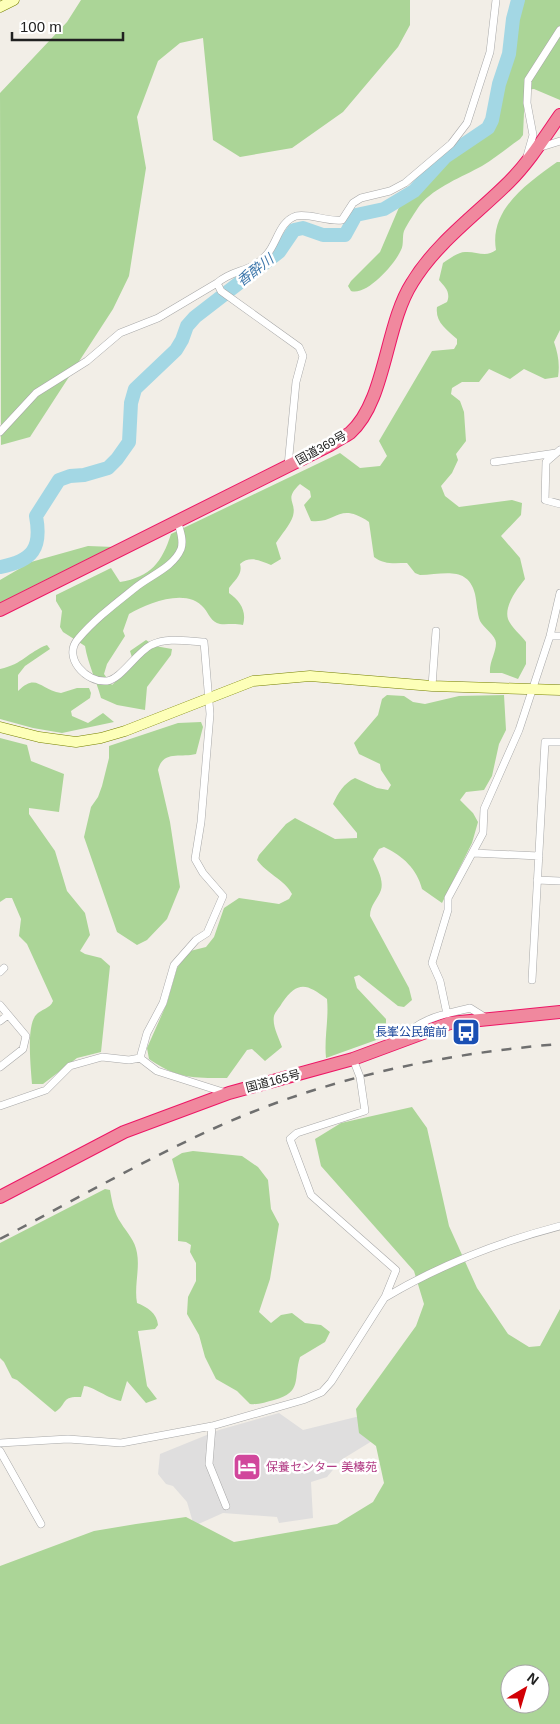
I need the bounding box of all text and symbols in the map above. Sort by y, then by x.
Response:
scale bar [12,10,124,42]
text: 100 m [20,18,62,35]
water label: 香酔川 [234,250,278,289]
street label: 国道369号 [293,428,349,468]
bus stop icon: 長峯公民館前 [451,1017,481,1047]
place label: 長峯公民館前 [375,1025,447,1039]
street label: 国道165号 [244,1067,302,1095]
hotel icon: 保養センター 美榛苑 [232,1452,262,1482]
place label: 保養センター 美榛苑 [266,1460,377,1474]
north arrow [500,1664,550,1714]
text: N [524,1669,542,1688]

